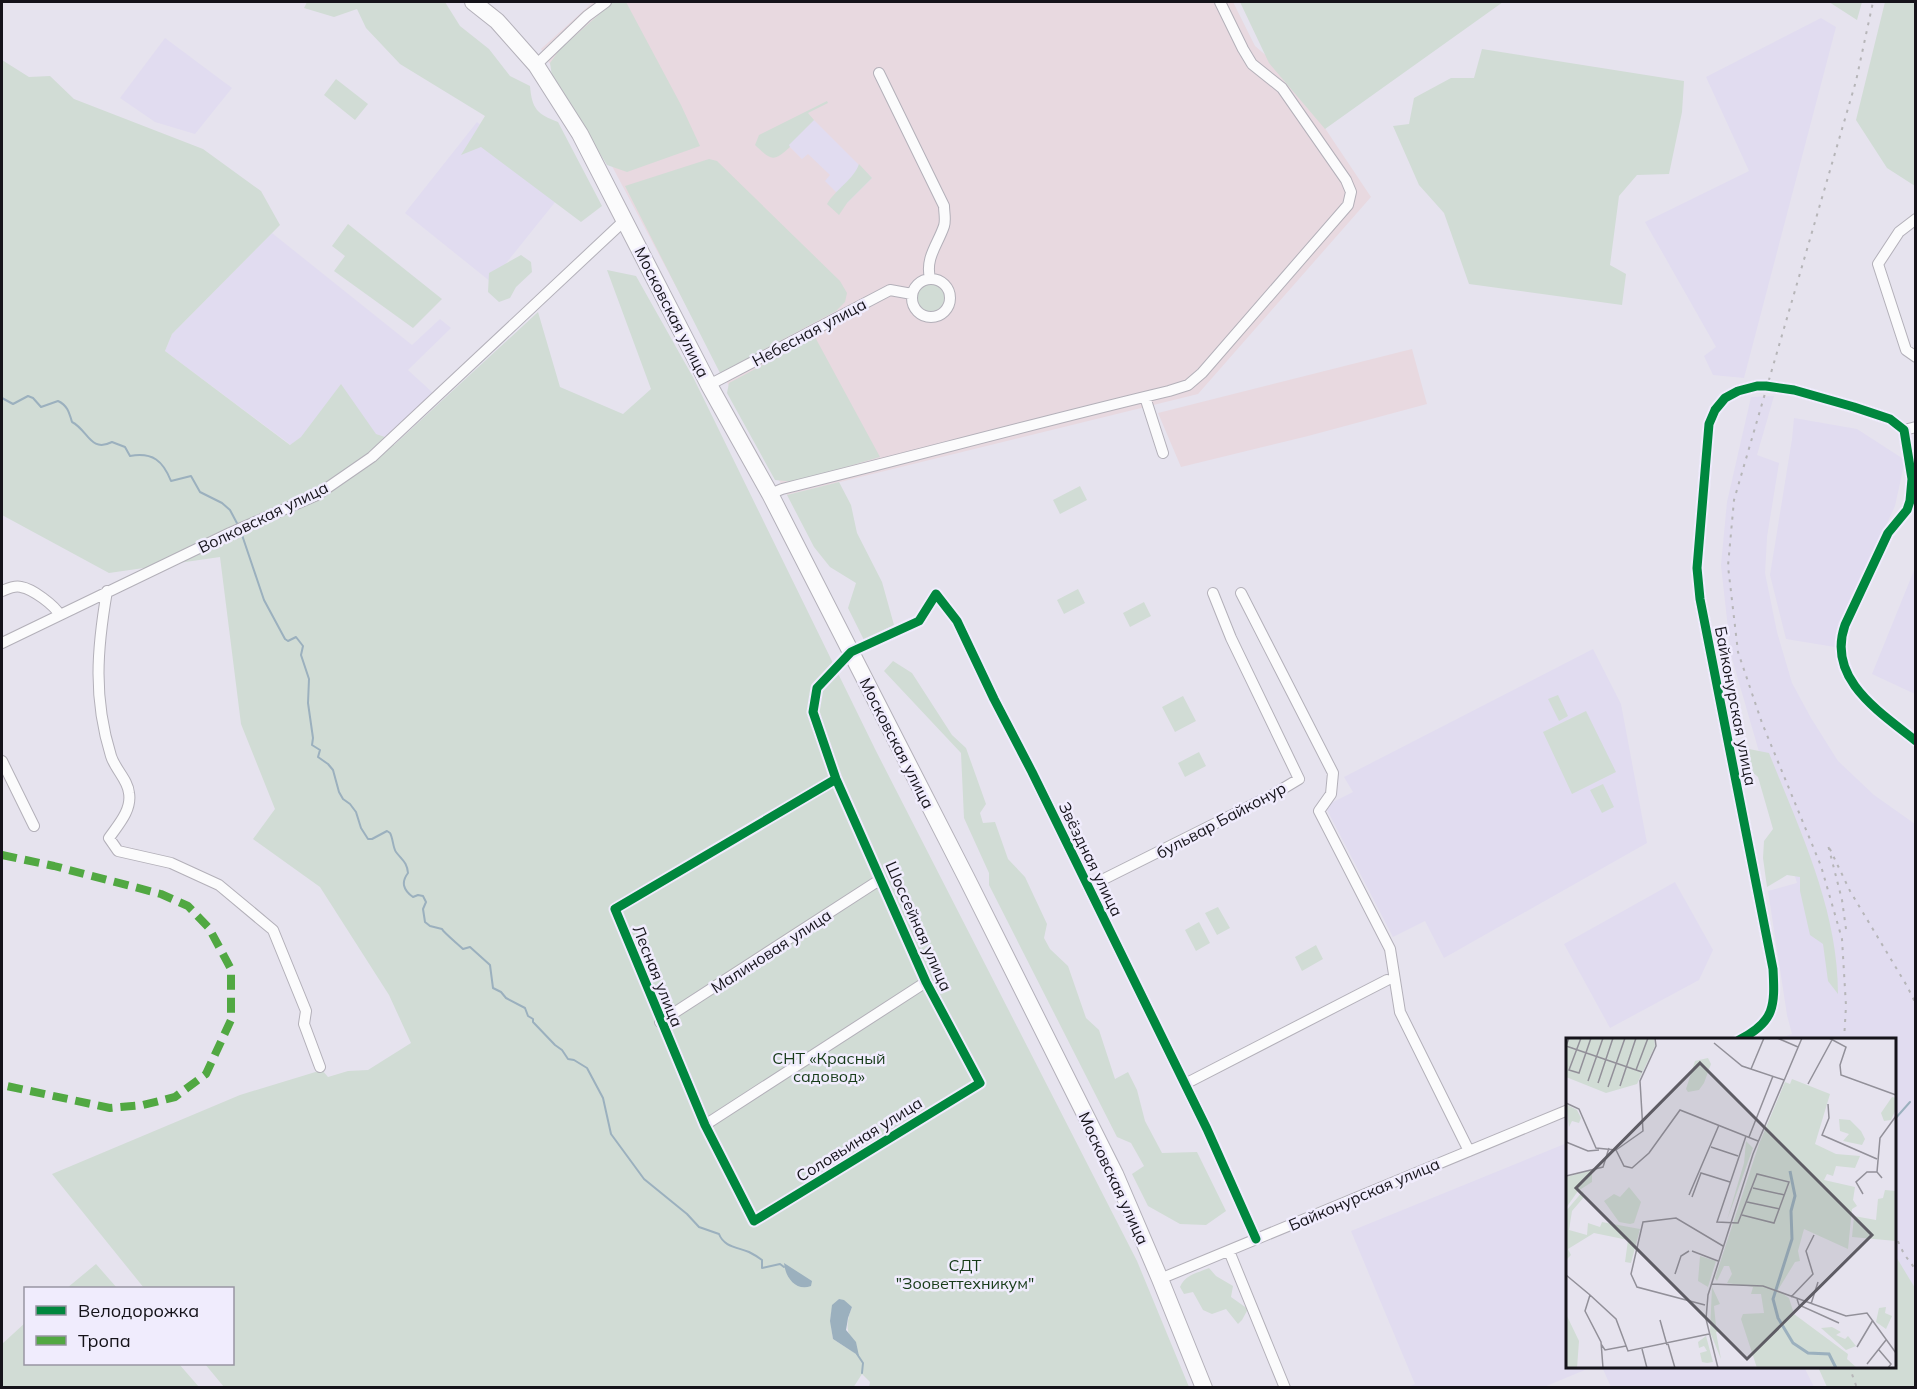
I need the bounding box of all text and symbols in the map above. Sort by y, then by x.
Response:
street label: Московская улица [630,243,714,381]
street label: Небесная улица [749,294,869,370]
street label: Волковская улица [195,477,331,557]
street label: Байконурская улица [1711,625,1761,787]
street label: Московская улица [855,674,939,812]
street label: бульвар Байконур [1153,777,1289,863]
street label: Звёздная улица [1055,798,1127,920]
street label: Шоссейная улица [881,858,957,994]
street label: Малиновая улица [707,905,835,997]
street label: Лесная улица [628,922,688,1030]
inset map [1566,1038,1896,1368]
park label: СНТ «Красный садовод» [772,1048,886,1086]
street label: Соловьиная улица [792,1092,926,1186]
street label: Московская улица [1075,1109,1153,1247]
street label: Байконурская улица [1286,1153,1442,1235]
park label: СДТ "Зооветтехникум" [896,1255,1034,1293]
legend [24,1287,234,1365]
text: Велодорожка [78,1299,199,1322]
text: Тропа [78,1329,131,1352]

